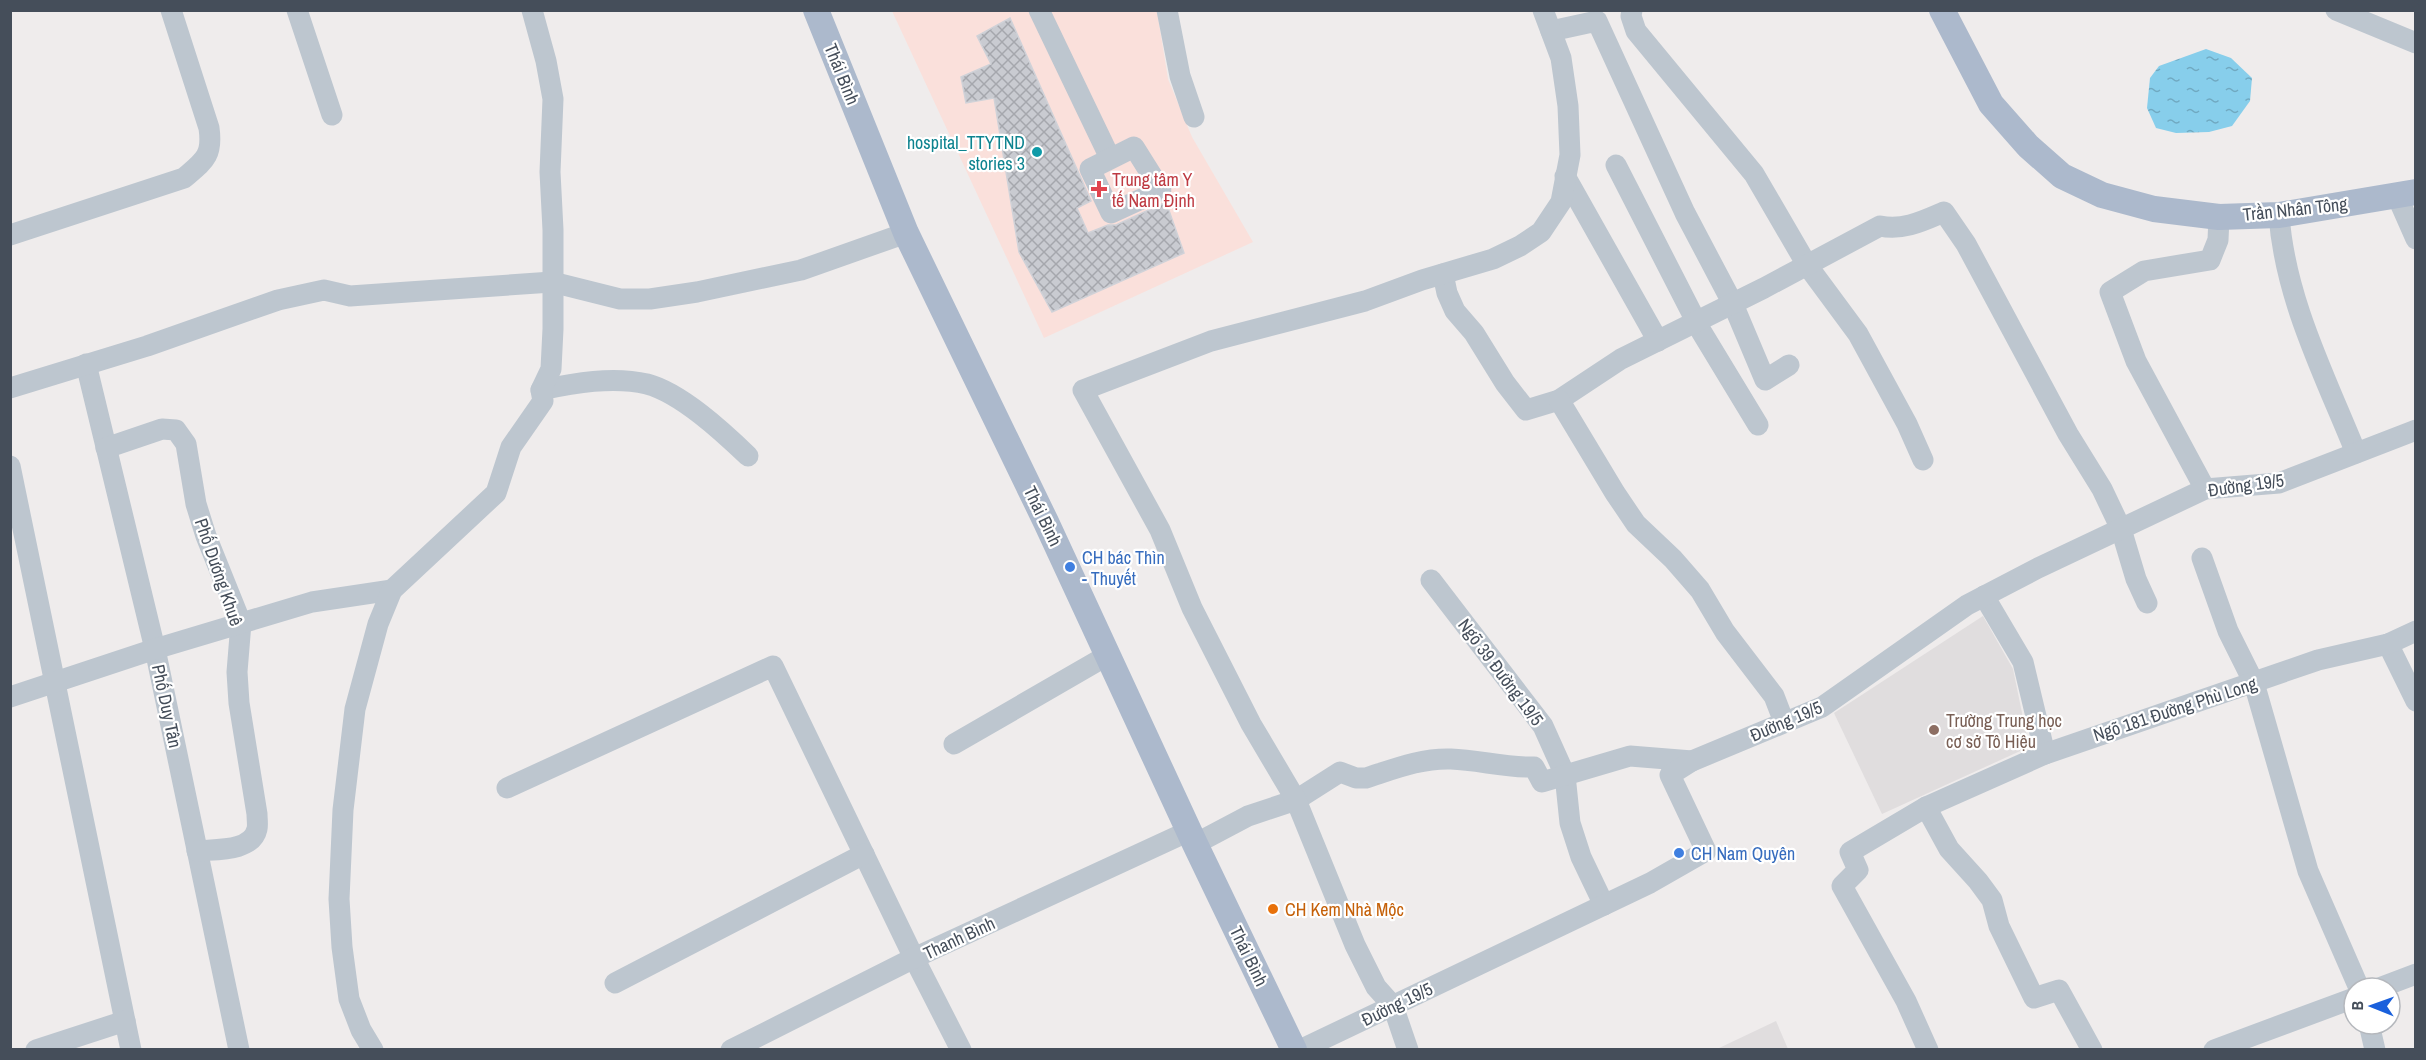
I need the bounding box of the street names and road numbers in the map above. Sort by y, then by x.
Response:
street label: Thái Bình [818,40,866,108]
street label: Trần Nhân Tông [2241,191,2349,227]
street label: Đường 19/5 [2206,467,2286,503]
street label: Thái Bình [1018,482,1068,550]
street label: Phố Dương Khuê [189,515,249,629]
street label: Ngõ 39 Đường 19/5 [1452,613,1550,731]
street label: Phố Duy Tân [146,662,188,750]
street label: Ngõ 181 Đường Phù Long [2090,670,2261,747]
street label: Đường 19/5 [1746,695,1826,747]
street label: Thanh Bình [919,911,999,965]
street label: Thái Bình [1224,922,1274,990]
street label: Đường 19/5 [1357,976,1437,1032]

